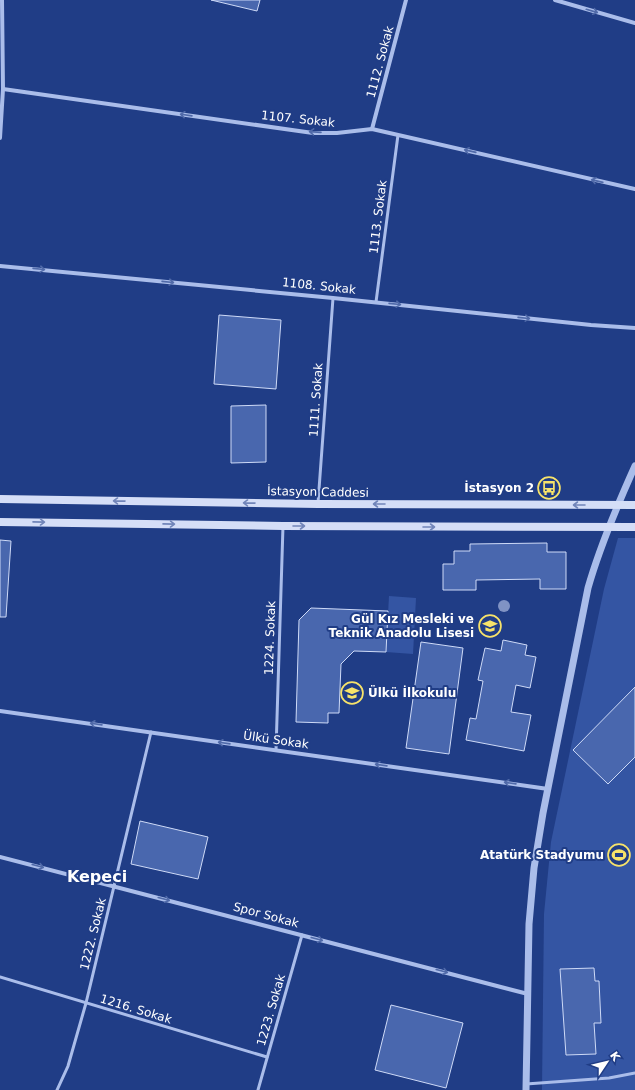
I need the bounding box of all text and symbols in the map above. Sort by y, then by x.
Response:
one-way arrow [585,8,598,15]
street label: 1112. Sokak [364,24,396,100]
street label: 1107. Sokak [260,108,336,130]
one-way arrow [180,111,193,119]
one-way arrow [309,129,322,136]
one-way arrow [464,147,477,155]
one-way arrow [591,176,604,184]
street label: 1113. Sokak [367,179,389,255]
one-way arrow [32,266,45,273]
street label: 1108. Sokak [281,275,357,297]
one-way arrow [161,278,174,286]
one-way arrow [388,300,401,308]
one-way arrow [517,314,530,322]
street label: 1111. Sokak [306,362,326,437]
bus stop icon: İstasyon 2 [536,475,562,501]
place label: İstasyon 2 [464,480,534,495]
street label: İstasyon Caddesi [267,483,369,500]
one-way arrow [113,497,126,505]
one-way arrow [243,499,256,507]
one-way arrow [373,500,386,508]
one-way arrow [573,501,586,509]
one-way arrow [32,518,45,526]
one-way arrow [162,521,175,528]
one-way arrow [292,522,305,530]
one-way arrow [422,523,435,531]
street label: 1224. Sokak [262,601,278,675]
place label: Gül Kız Mesleki ve Teknik Anadolu Lisesi [329,612,474,640]
school or university icon: Gül Kız Mesleki ve Teknik Anadolu Lisesi [477,613,503,639]
school or university icon: Ülkü İlkokulu [339,680,365,706]
place label: Ülkü İlkokulu [368,685,456,700]
one-way arrow [90,720,103,728]
street label: Ülkü Sokak [242,726,310,752]
one-way arrow [218,739,231,747]
one-way arrow [375,761,388,769]
one-way arrow [504,779,517,787]
sports icon: Atatürk Stadyumu [606,842,632,868]
place label: Atatürk Stadyumu [480,848,604,862]
one-way arrow [31,863,44,871]
district label: Kepeci [67,867,127,886]
street label: 1222. Sokak [77,896,109,972]
one-way arrow [157,896,170,903]
street label: Spor Sokak [232,900,300,930]
one-way arrow [310,936,323,943]
one-way arrow [436,968,449,976]
street label: 1223. Sokak [254,972,288,1048]
street label: 1216. Sokak [98,991,174,1027]
north arrow [587,1042,627,1082]
text: K [607,1049,623,1064]

